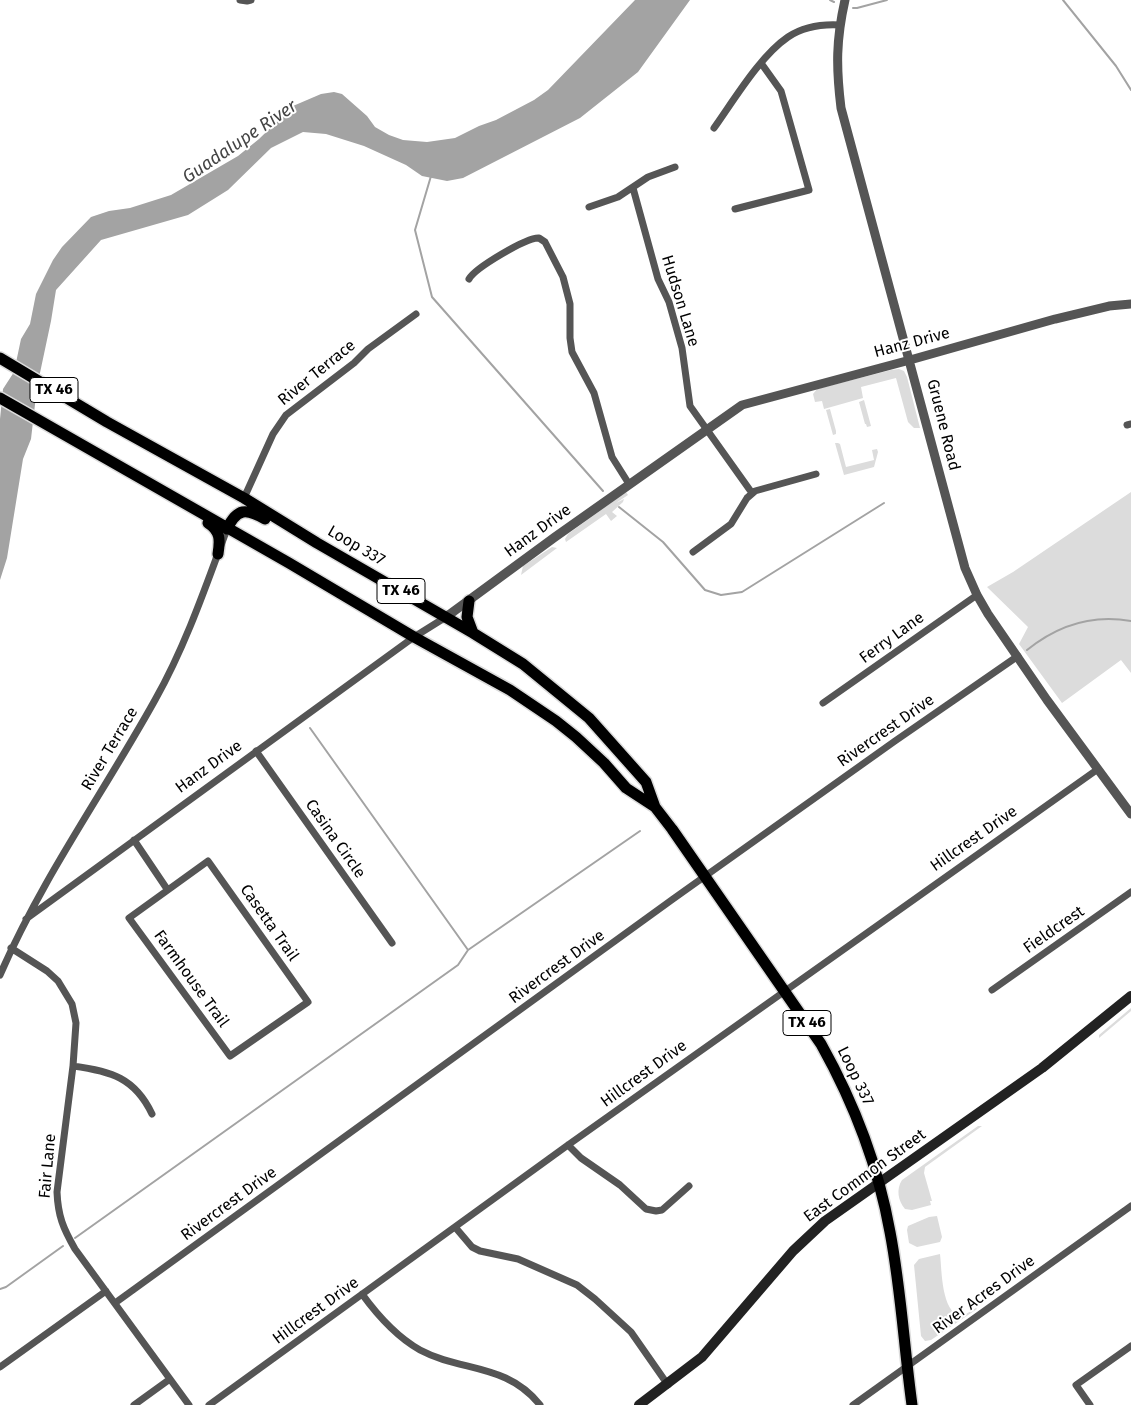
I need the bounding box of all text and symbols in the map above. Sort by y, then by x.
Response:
water label: Guadalupe River [179,96,301,188]
street label: Hudson Lane [657,253,703,349]
street label: Hanz Drive [872,324,952,362]
street label: River Terrace [275,336,359,410]
street label: Gruene Road [922,377,964,473]
road number: TX 46 [30,378,78,402]
street label: Hanz Drive [501,500,575,562]
street label: Loop 337 [324,522,388,570]
road number: TX 46 [377,578,425,604]
street label: Ferry Lane [856,608,928,668]
street label: Rivercrest Drive [834,691,938,771]
street label: River Terrace [78,704,142,794]
street label: Hanz Drive [172,736,246,798]
street label: Casina Circle [301,796,369,882]
street label: Hillcrest Drive [927,802,1021,876]
street label: Casetta Trail [236,881,302,965]
street label: Fieldcrest [1020,902,1088,958]
street label: Rivercrest Drive [505,926,609,1008]
street label: Farmhouse Trail [149,927,233,1031]
road number: TX 46 [783,1010,831,1036]
street label: Hillcrest Drive [597,1036,691,1112]
street label: Loop 337 [833,1043,877,1109]
street label: East Common Street [800,1125,930,1227]
street label: Fair Lane [36,1133,60,1199]
street label: Rivercrest Drive [177,1163,281,1245]
street label: River Acres Drive [929,1251,1039,1339]
street label: Hillcrest Drive [269,1273,363,1349]

